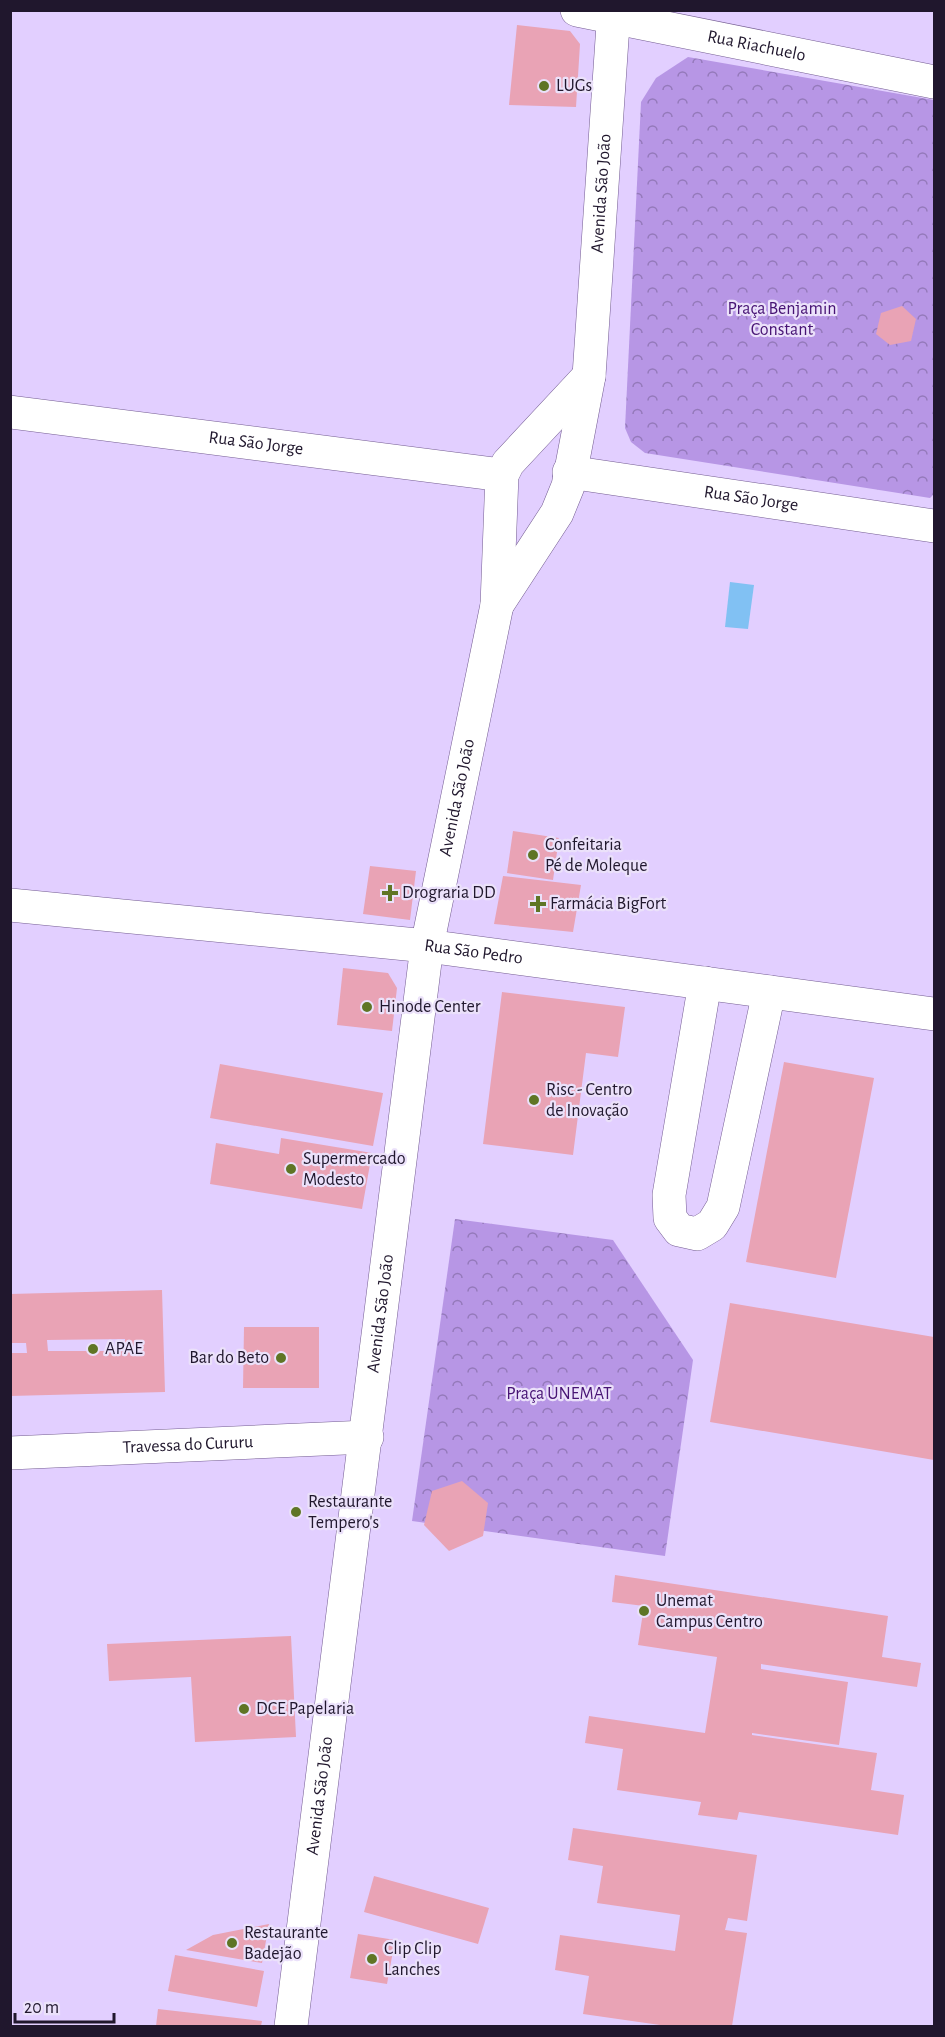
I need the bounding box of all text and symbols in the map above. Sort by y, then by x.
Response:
street label: Rua Riachuelo [706,27,807,65]
place label: LUGs [556,77,592,95]
marker: LUGs [537,79,551,93]
street label: Avenida São João [588,133,615,254]
park label: Praça Benjamin Constant [727,300,837,339]
street label: Rua São Jorge [208,429,304,458]
street label: Rua São Jorge [703,483,799,515]
street label: Avenida São João [437,737,478,858]
place label: Confeitaria Pé de Moleque [545,836,648,875]
marker: Confeitaria Pé de Moleque [526,848,540,862]
place label: Drograria DD [402,884,496,902]
marker: Drograria DD [383,886,397,900]
place label: Farmácia BigFort [550,895,667,913]
marker: Farmácia BigFort [531,897,545,911]
street label: Rua São Pedro [423,937,524,968]
place label: Hinode Center [379,998,481,1016]
marker: Hinode Center [360,1000,374,1014]
place label: Risc - Centro de Inovação [546,1081,633,1120]
marker: Risc - Centro de Inovação [527,1093,541,1107]
place label: Supermercado Modesto [303,1150,406,1189]
marker: Supermercado Modesto [284,1162,298,1176]
street label: Avenida São João [364,1253,397,1374]
place label: APAE [105,1340,143,1358]
marker: APAE [86,1342,100,1356]
place label: Bar do Beto [189,1349,269,1367]
marker: Bar do Beto [274,1351,288,1365]
park label: Praça UNEMAT [506,1385,612,1403]
street label: Travessa do Cururu [122,1433,254,1457]
place label: Restaurante Tempero's [308,1493,392,1532]
marker: Restaurante Tempero's [289,1505,303,1519]
place label: Unemat Campus Centro [656,1592,763,1631]
marker: Unemat Campus Centro [637,1604,651,1618]
place label: DCE Papelaria [256,1700,354,1718]
marker: DCE Papelaria [237,1702,251,1716]
street label: Avenida São João [304,1735,336,1856]
place label: Restaurante Badejão [244,1924,328,1963]
marker: Restaurante Badejão [225,1936,239,1950]
place label: Clip Clip Lanches [384,1940,442,1979]
marker: Clip Clip Lanches [365,1952,379,1966]
scale bar [15,1986,114,2024]
text: 20 m [24,1999,59,2017]

